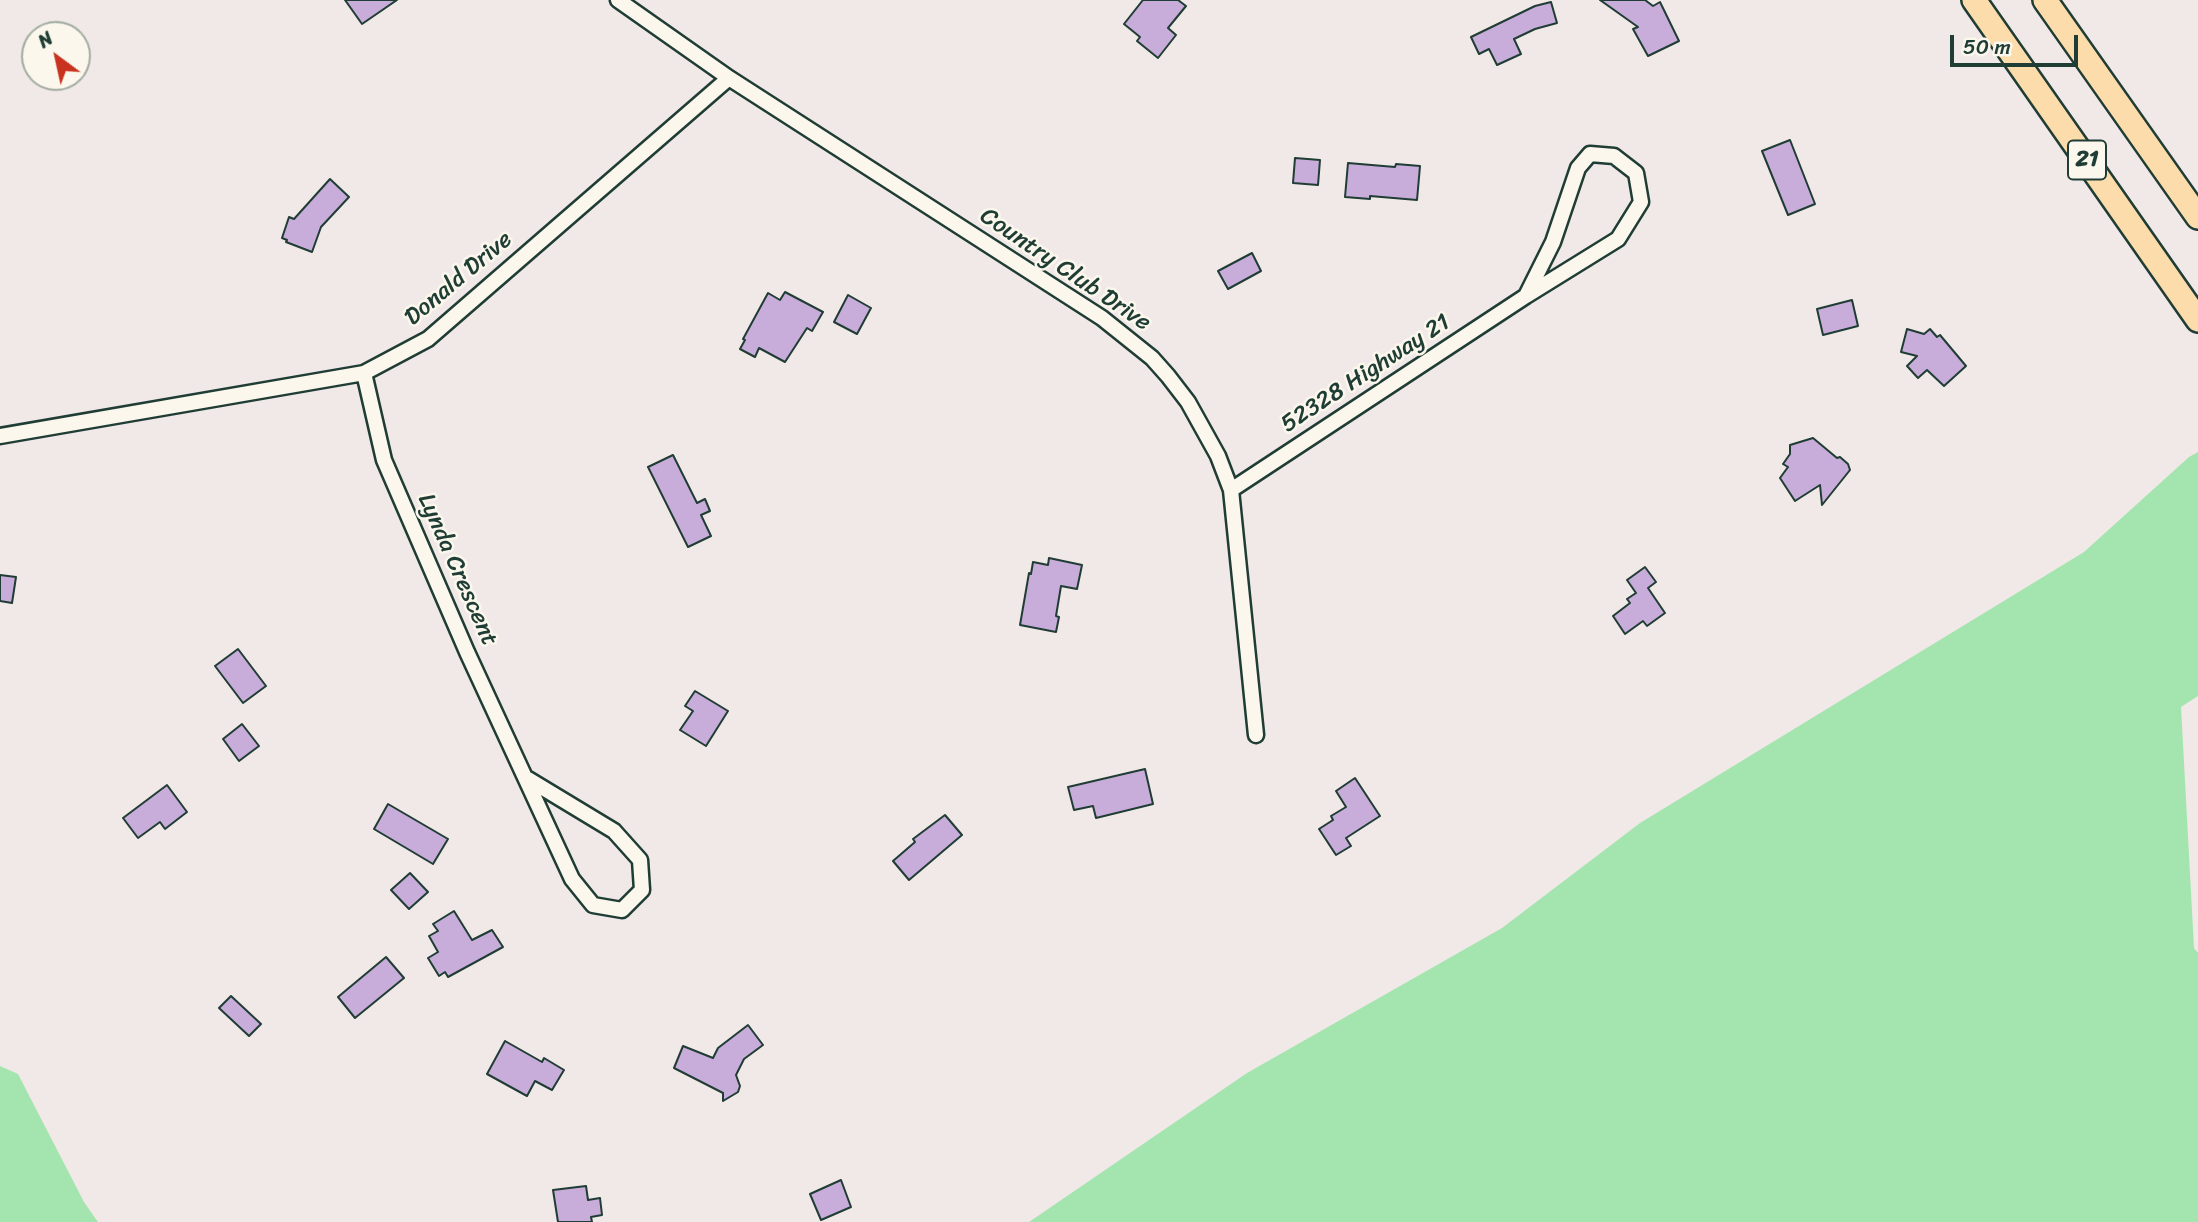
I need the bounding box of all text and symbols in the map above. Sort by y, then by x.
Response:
north arrow [21,21,91,91]
scale bar [1953,21,2081,65]
text: N [31,22,60,57]
text: 50 m [1963,28,2011,66]
road number: 21 [2068,140,2106,180]
street label: Country Club Drive [974,202,1156,338]
street label: Donald Drive [399,226,519,332]
street label: 52328 Highway 21 [1276,309,1456,439]
street label: Lynda Crescent [411,490,503,650]

